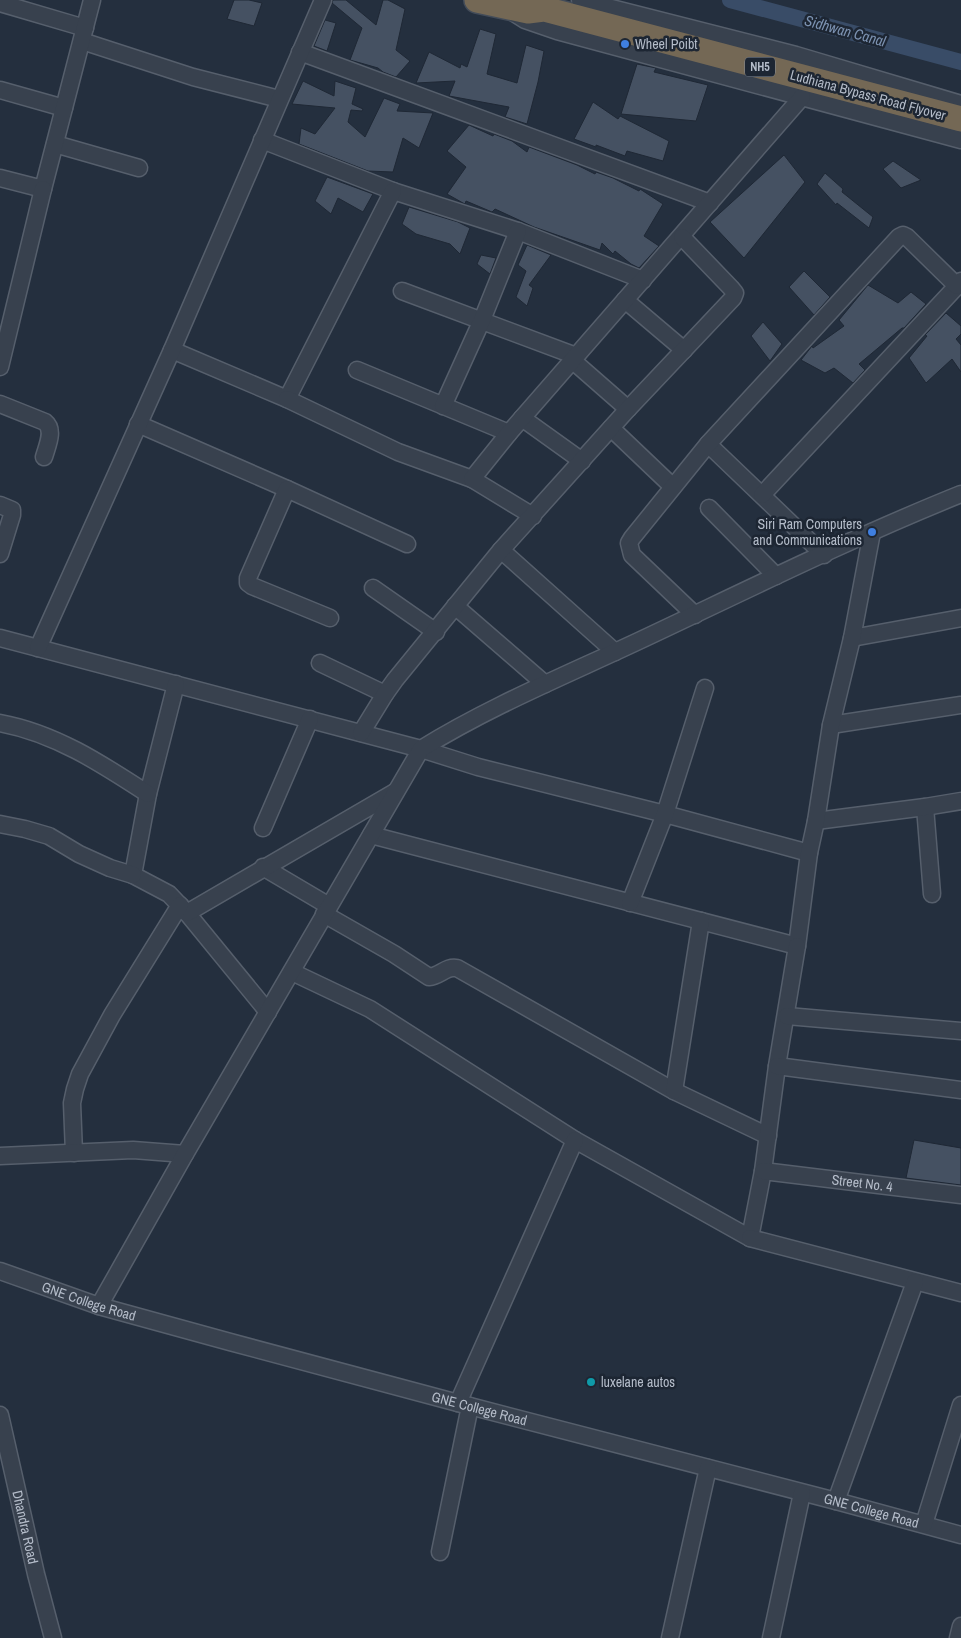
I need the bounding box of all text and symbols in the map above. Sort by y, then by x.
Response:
water label: Sidhwan Canal [802,10,888,52]
place label: Wheel Poibt [635,35,698,53]
marker: Wheel Poibt [619,38,631,50]
road number: NH5 [745,58,775,76]
street label: Ludhiana Bypass Road Flyover [788,66,948,124]
place label: Siri Ram Computers and Communications [753,515,862,549]
marker: Siri Ram Computers and Communications [866,526,878,538]
street label: Street No. 4 [831,1170,894,1196]
street label: GNE College Road [40,1278,138,1325]
place label: luxelane autos [601,1373,675,1391]
marker: luxelane autos [585,1376,597,1388]
street label: GNE College Road [430,1387,529,1430]
street label: Dhandra Road [8,1489,42,1566]
street label: GNE College Road [822,1489,921,1532]

